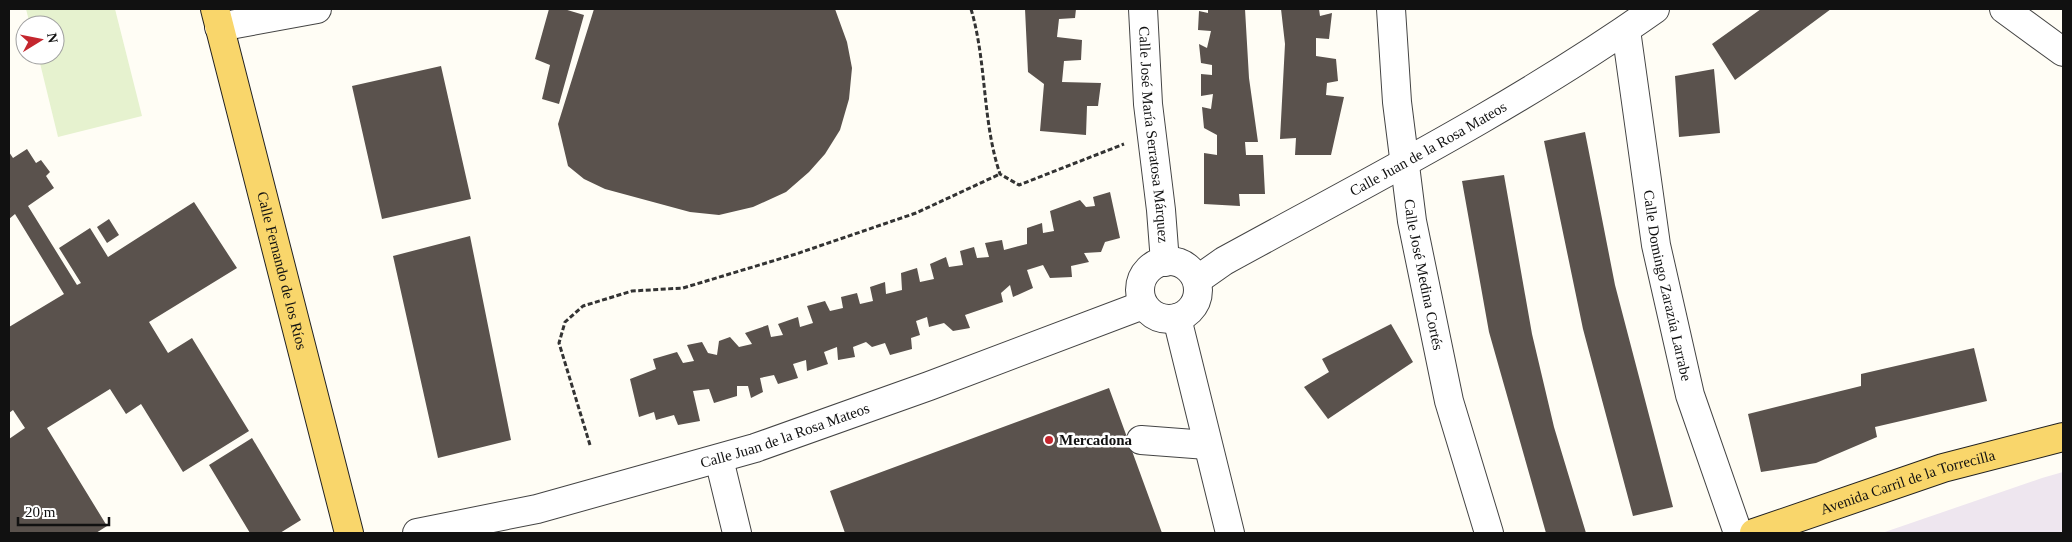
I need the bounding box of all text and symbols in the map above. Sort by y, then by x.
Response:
north arrow [15,15,65,65]
street label: Calle José María Serratosa Márquez [1136,26,1172,244]
text: N [44,32,61,44]
street label: Calle Juan de la Rosa Mateos [1347,98,1509,199]
street label: Calle Domingo Zarazúa Larrabe [1640,189,1695,383]
street label: Calle Fernando de los Ríos [254,190,310,351]
street label: Calle José Medina Cortés [1401,198,1446,352]
street label: Calle Juan de la Rosa Mateos [699,400,872,471]
place label: Mercadona [1059,432,1133,448]
marker: Mercadona [1043,434,1055,446]
street label: Avenida Carril de la Torrecilla [1818,447,1997,518]
scale bar [18,494,109,526]
text: 20 m [25,504,56,520]

